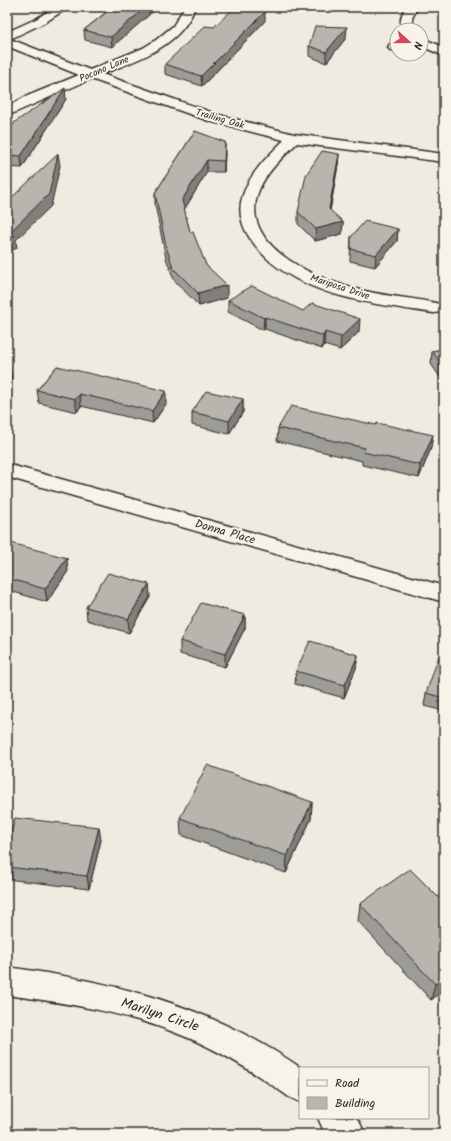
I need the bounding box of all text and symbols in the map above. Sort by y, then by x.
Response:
north arrow [389,22,429,62]
text: N [408,39,427,52]
street label: Pocono Lane [77,51,132,87]
street label: Trailing Oak [194,104,247,134]
street label: Mariposa Drive [308,270,372,304]
street label: Donna Place [192,514,258,550]
street label: Marilyn Circle [118,992,203,1038]
legend [299,1067,429,1119]
text: Road [335,1074,360,1093]
text: Building [335,1094,375,1113]

